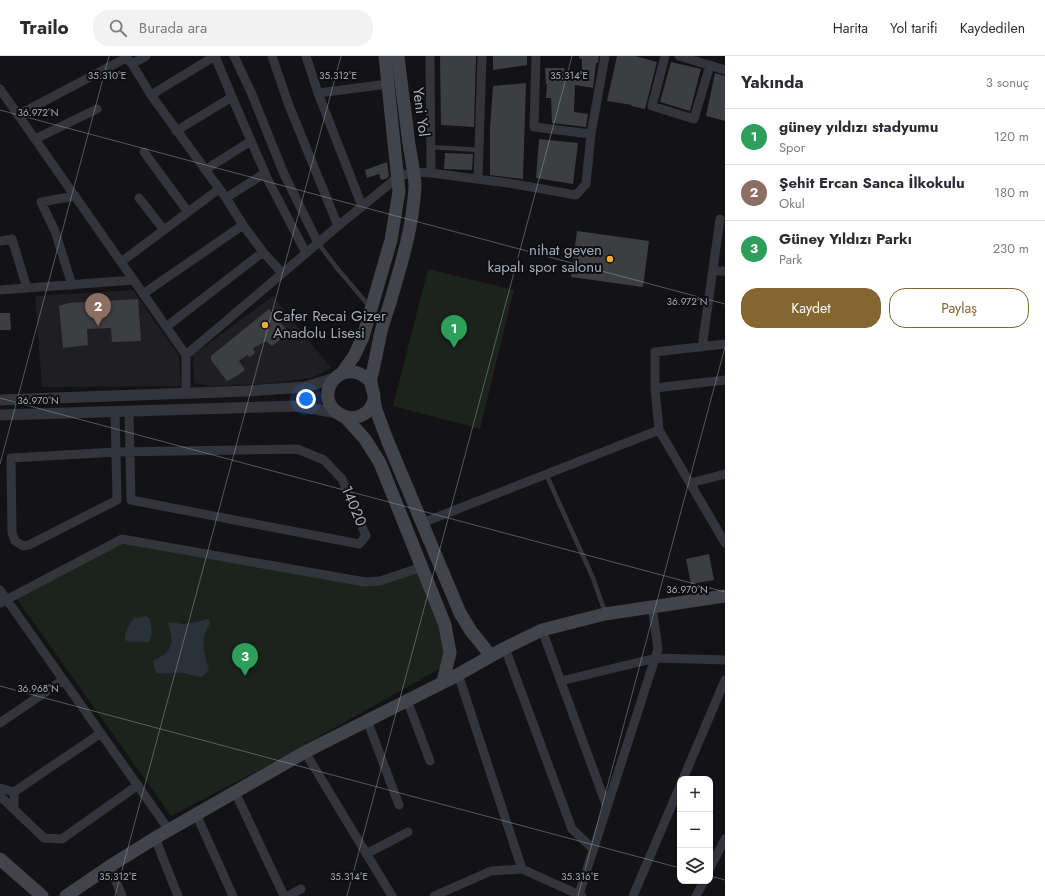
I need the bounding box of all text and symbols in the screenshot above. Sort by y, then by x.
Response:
search box [93,10,373,46]
text: Trailo [20,14,69,41]
icon: search [107,17,129,39]
text: Burada ara [139,17,207,39]
text: Harita [833,18,868,38]
text: Yol tarifi [890,18,938,38]
text: Kaydedilen [960,18,1025,38]
text: 35.310°E [88,68,126,83]
text: 35.312°E [319,68,357,83]
text: 35.314°E [550,68,588,83]
text: Yakında [741,70,804,94]
text: 3 sonuç [986,73,1029,92]
street label: Yeni Yol [407,86,435,138]
text: 36.972°N [17,105,59,120]
text: güney yıldızı stadyumu [779,116,938,138]
text: 1 [751,127,757,146]
text: 120 m [994,127,1029,146]
text: Spor [779,138,805,157]
text: Şehit Ercan Sanca İlkokulu [779,172,965,194]
text: 2 [750,183,758,202]
text: 180 m [994,183,1029,202]
text: Okul [779,194,805,213]
text: Güney Yıldızı Parkı [779,228,912,250]
place label: nihat geven kapalı spor salonu [487,239,602,278]
text: 3 [750,239,758,258]
text: 230 m [993,239,1029,258]
text: Park [779,250,802,269]
marker: nihat geven kapalı spor salonu [605,254,615,264]
button: Kaydet [741,288,881,328]
button: Paylaş [889,288,1029,328]
pin: 2 [85,293,111,326]
text: 36.972°N [666,294,708,309]
place label: Cafer Recai Gizer Anadolu Lisesi [273,305,387,344]
pin: 1 [441,315,467,348]
marker: Cafer Recai Gizer Anadolu Lisesi [260,320,270,330]
your location [296,389,316,409]
text: 36.970°N [17,393,59,408]
street label: 14020 [336,482,372,530]
text: 36.970°N [666,582,708,597]
pin: 3 [232,643,258,676]
text: 36.968°N [17,681,59,696]
map controls [677,776,713,884]
button: + [677,776,713,812]
button: − [677,812,713,848]
button: layers [677,848,713,884]
text: 35.312°E [99,869,137,884]
text: 35.314°E [330,869,368,884]
text: 35.316°E [561,869,599,884]

